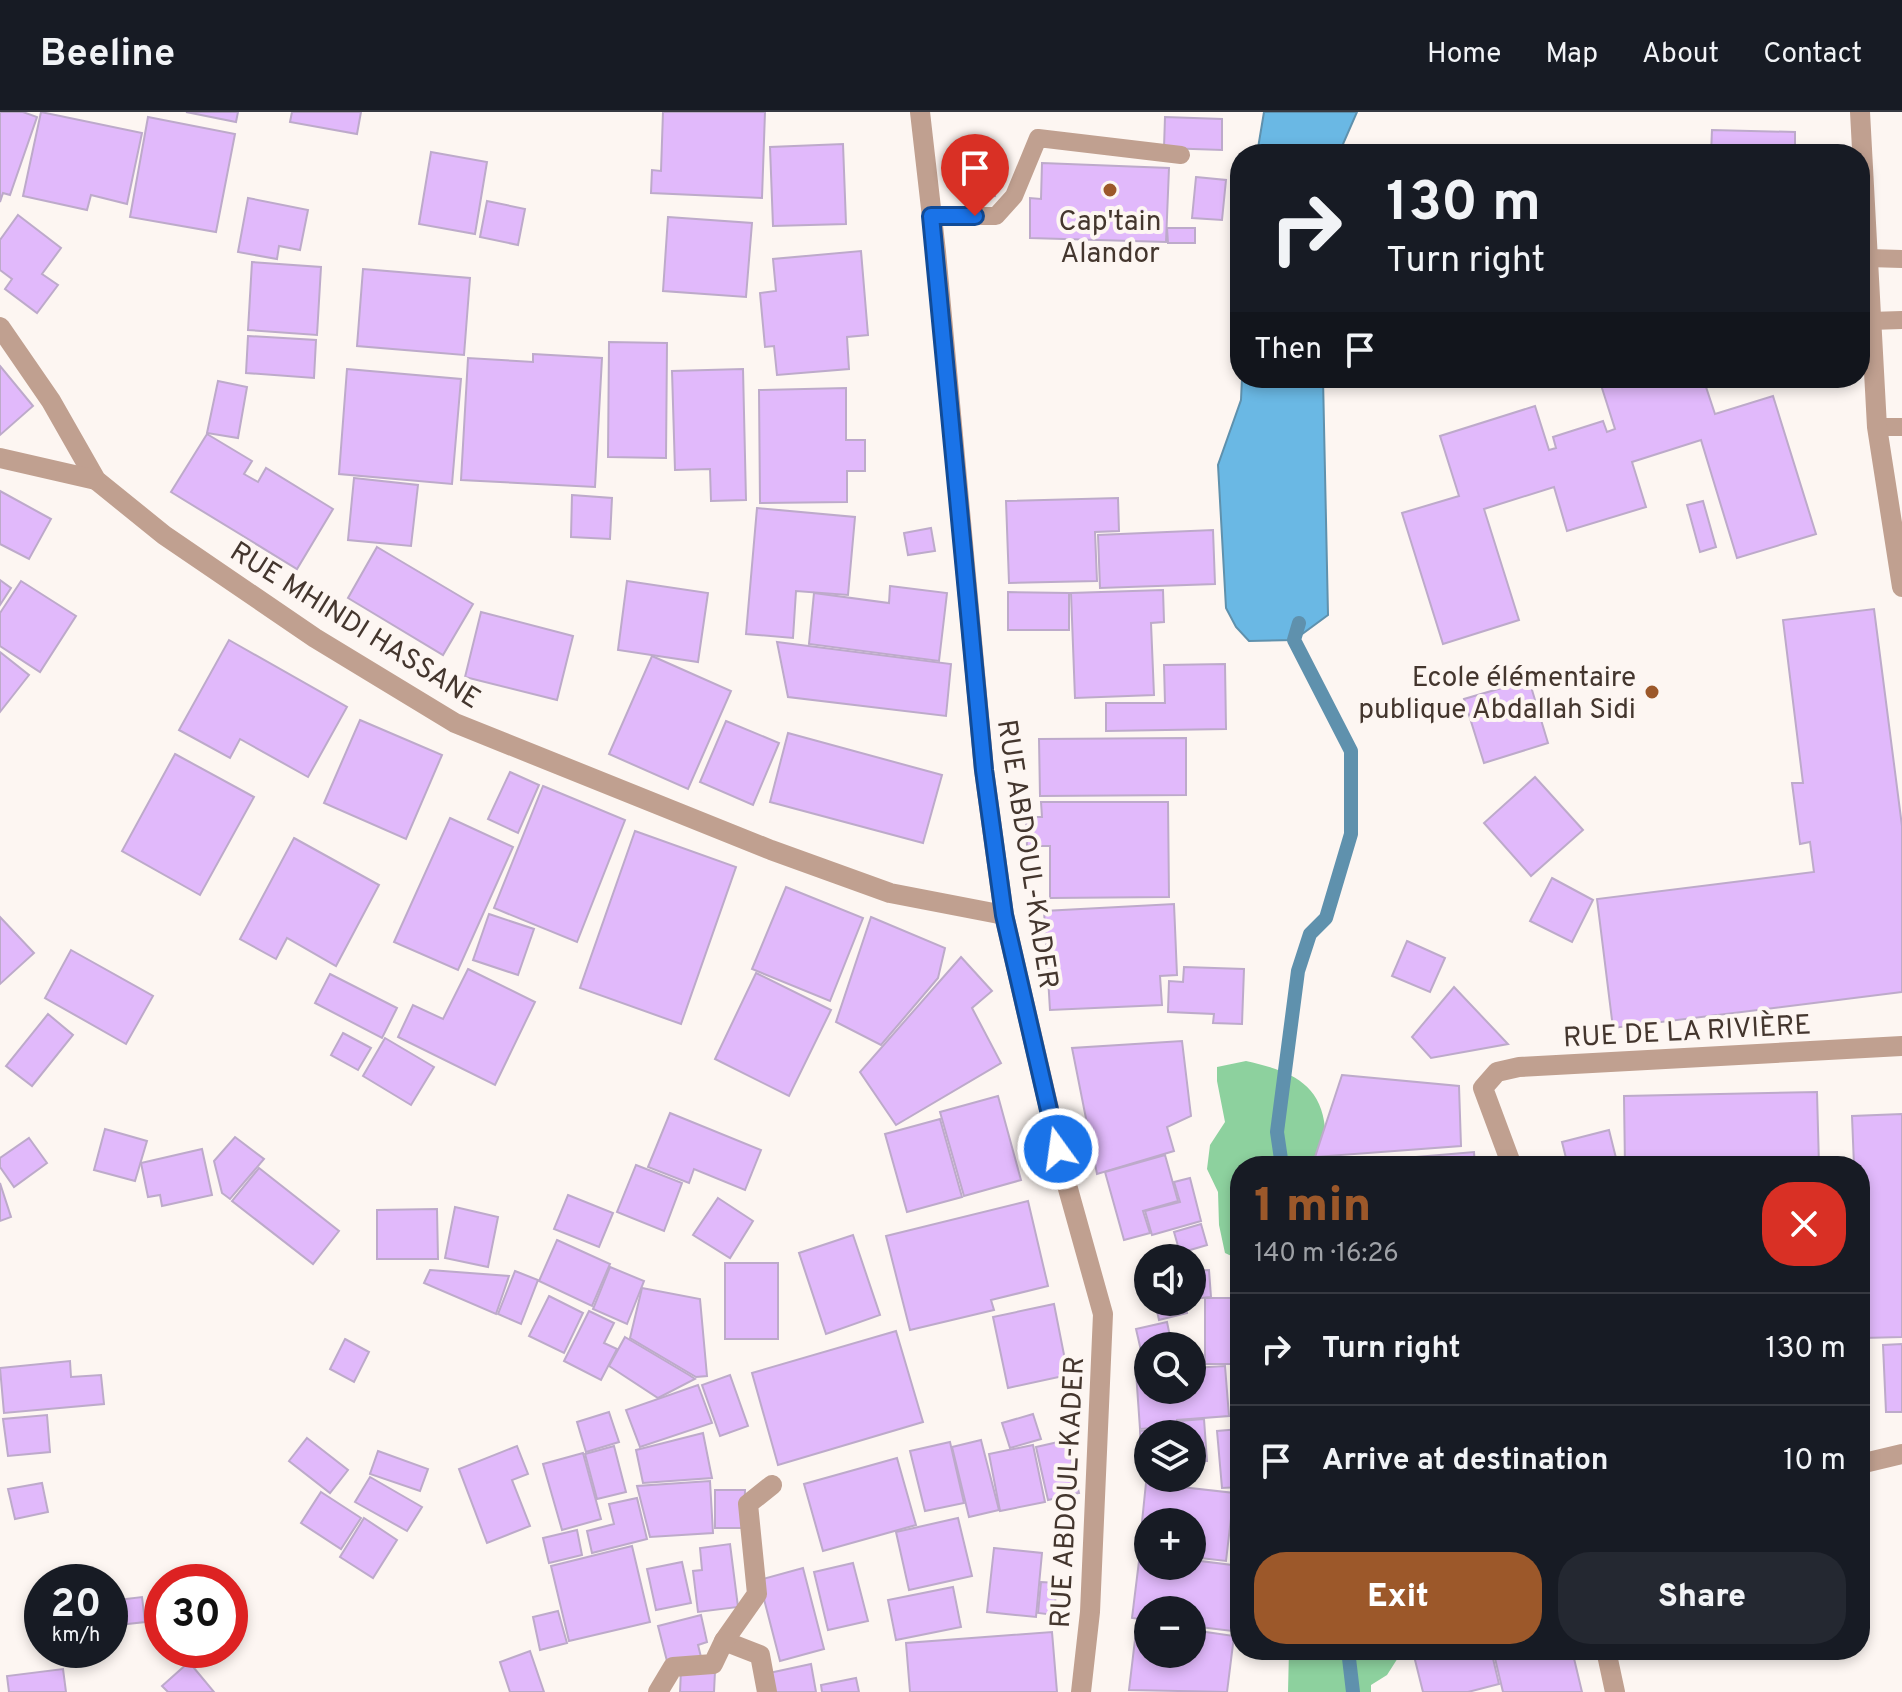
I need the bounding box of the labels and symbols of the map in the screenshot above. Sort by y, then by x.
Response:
pin [941,134,1009,216]
marker: Cap'tain Alandor [1101,181,1119,199]
place label: Cap'tain Alandor [1059,205,1161,273]
street label: RUE MHINDI HASSANE [222,535,486,718]
place label: Ecole élémentaire publique Abdallah Sidi [1358,661,1636,729]
marker: Ecole élémentaire publique Abdallah Sidi [1643,683,1661,701]
street label: RUE ABDOUL-KADER [987,717,1065,992]
street label: RUE DE LA RIVIÈRE [1562,1007,1812,1057]
position arrow [1016,1107,1100,1191]
street label: RUE ABDOUL-KADER [1044,1355,1094,1629]
speed limit sign: 30 [144,1564,248,1668]

